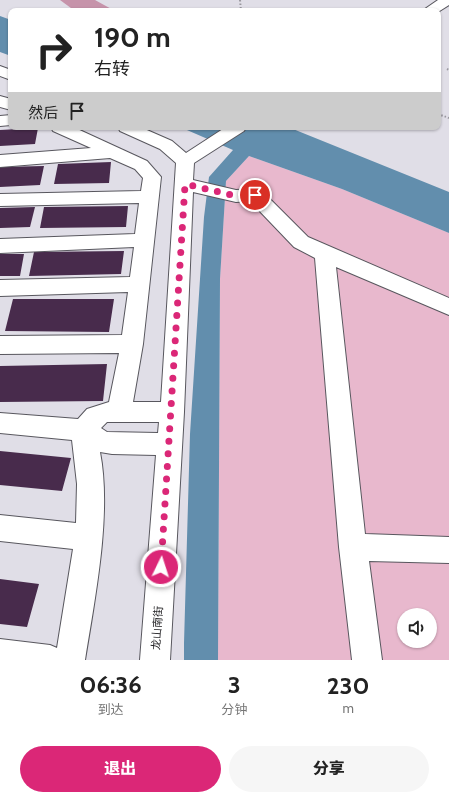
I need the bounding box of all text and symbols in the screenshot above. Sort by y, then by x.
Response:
text: 190 m [94,20,170,54]
icon: right [28,24,80,76]
text: 右转 [94,58,130,80]
icon: arrive [66,100,88,122]
text: 然后 [28,104,58,122]
pin [238,178,272,212]
icon: arrive [244,184,266,206]
position arrow [140,546,182,588]
street label: 龙山南街 [148,606,166,650]
map controls [397,608,437,648]
button: sound [397,608,437,648]
text: 06:36 [80,670,142,699]
text: 3 [228,670,241,699]
text: 230 [327,671,369,700]
text: m [342,700,354,716]
text: 到达 [98,701,124,717]
text: 分钟 [221,701,247,717]
button: 退出 [20,746,221,792]
button: 分享 [229,746,429,792]

